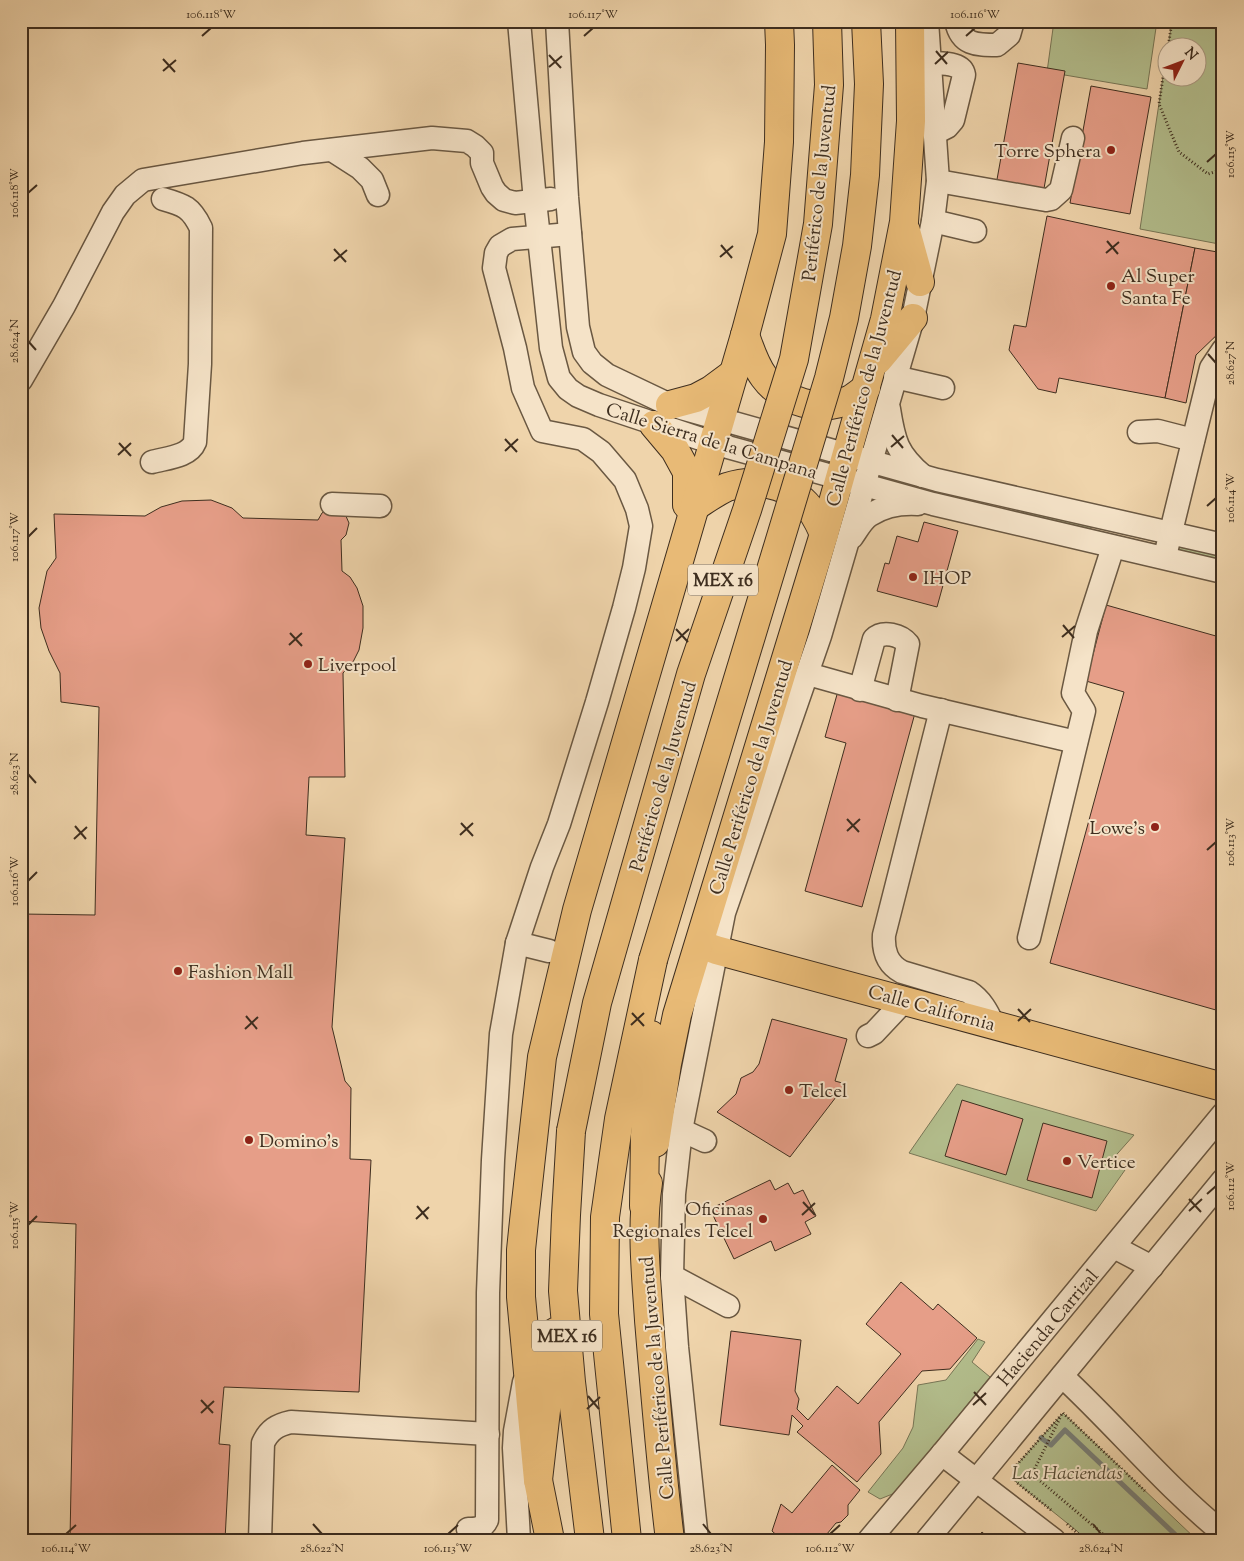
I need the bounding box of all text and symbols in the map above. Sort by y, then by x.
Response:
text: 106.118°W [186,6,237,24]
text: 106.117°W [568,6,619,24]
text: 106.116°W [950,6,1000,24]
north arrow [1156,38,1206,88]
text: N [1179,44,1201,65]
street label: Periférico de la Juventud [797,84,844,283]
text: 106.115°W [1222,129,1240,178]
place label: Torre Sphera [994,139,1101,166]
marker: Torre Sphera [1105,144,1117,156]
text: 106.118°W [6,167,24,218]
place label: Al Super Santa Fe [1121,264,1195,313]
street label: Calle Periférico de la Juventud [821,267,910,510]
marker: Al Super Santa Fe [1105,280,1117,292]
text: 28.624°N [6,318,24,363]
text: 28.627°N [1222,340,1240,385]
street label: Calle Sierra de la Campana [602,397,821,488]
text: 106.114°W [1222,473,1240,523]
text: 106.117°W [6,511,24,562]
road number: MEX 16 [688,564,758,596]
place label: IHOP [923,566,971,593]
marker: IHOP [907,571,919,583]
place label: Liverpool [318,653,397,680]
street label: Calle Periférico de la Juventud [704,657,801,899]
marker: Liverpool [302,658,314,670]
street label: Periférico de la Juventud [624,678,705,875]
text: 28.623°N [6,752,24,796]
place label: Lowe's [1090,816,1145,843]
text: 106.113°W [1222,817,1240,866]
marker: Lowe's [1149,821,1161,833]
text: 106.116°W [6,856,24,906]
place label: Fashion Mall [188,960,293,987]
marker: Fashion Mall [172,965,184,977]
street label: Calle California [865,979,998,1039]
place label: Telcel [799,1079,847,1106]
marker: Telcel [783,1084,795,1096]
place label: Domino's [259,1129,338,1156]
marker: Domino's [243,1134,255,1146]
place label: Vertice [1077,1150,1136,1177]
marker: Vertice [1061,1155,1073,1167]
text: 106.112°W [1222,1161,1240,1211]
place label: Oficinas Regionales Telcel [612,1197,753,1246]
text: 106.115°W [6,1200,24,1249]
marker: Oficinas Regionales Telcel [757,1213,769,1225]
street label: Calle Periférico de la Juventud [634,1255,683,1501]
street label: Hacienda Carrizal [992,1264,1106,1393]
road number: MEX 16 [532,1320,602,1352]
park label: Las Haciendas [1011,1461,1123,1488]
text: 106.114°W [41,1540,91,1558]
text: 28.622°N [300,1540,344,1558]
text: 106.113°W [424,1540,473,1558]
text: 28.623°N [689,1540,733,1558]
text: 106.112°W [805,1540,855,1558]
text: 28.624°N [1079,1540,1124,1558]

